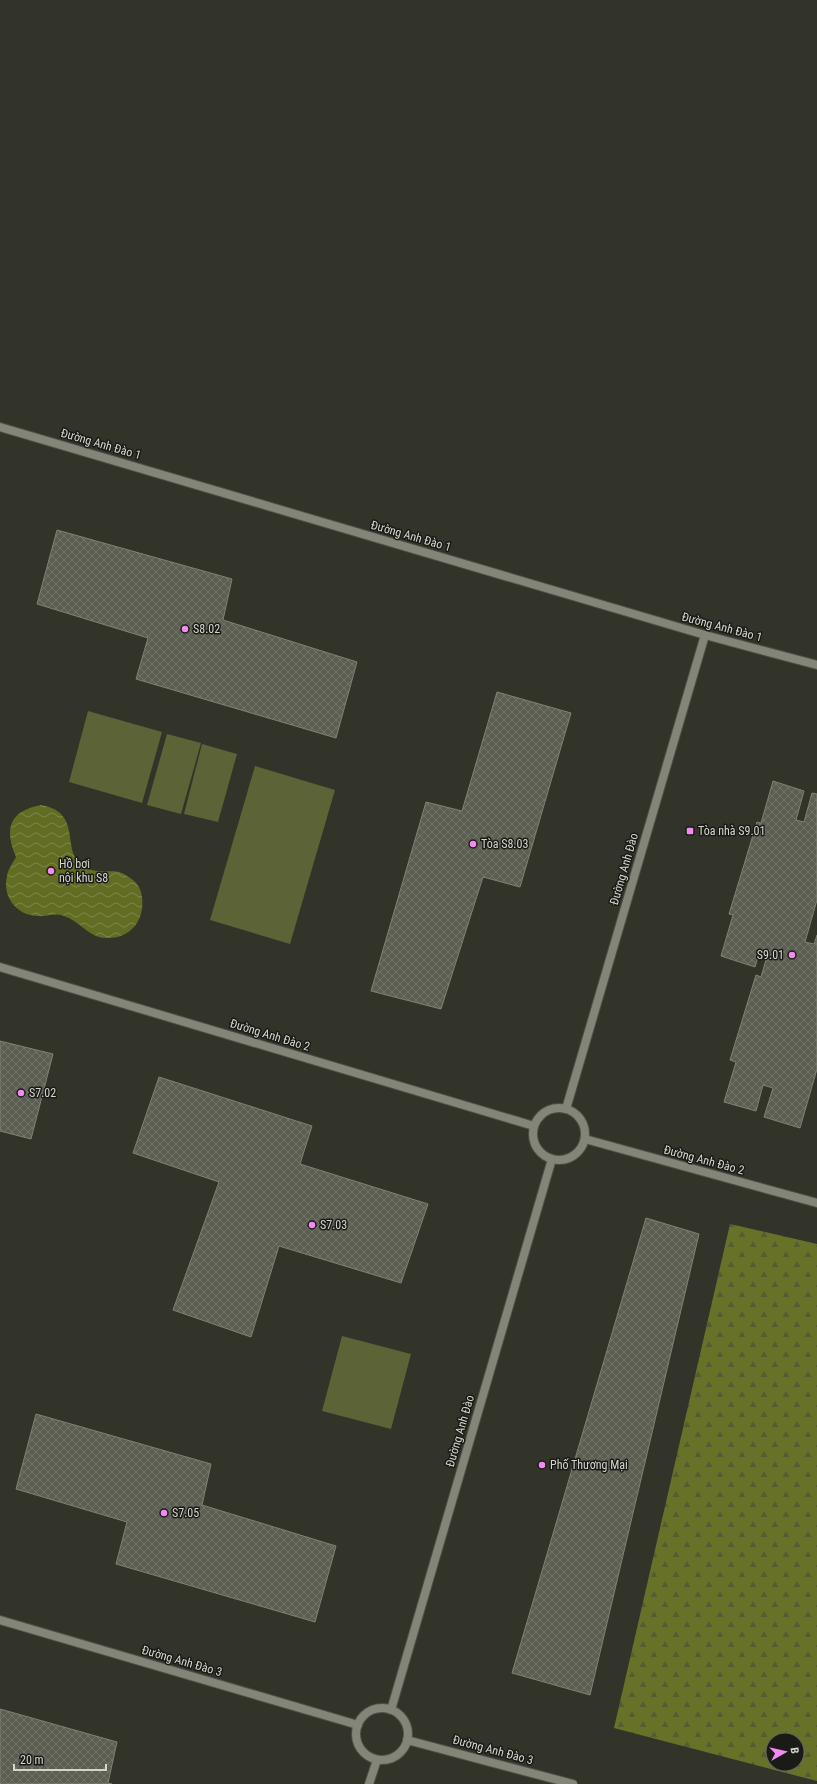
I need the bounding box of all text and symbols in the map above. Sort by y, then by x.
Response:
street label: Đường Anh Đào 1 [59,426,143,462]
street label: Đường Anh Đào 1 [369,518,453,554]
street label: Đường Anh Đào 1 [680,610,764,644]
place label: S8.02 [193,622,220,636]
marker: S8.02 [180,624,190,634]
place label: Tòa nhà S9.01 [698,824,765,838]
marker: Tòa nhà S9.01 [685,826,695,836]
street label: Đường Anh Đào [607,831,641,907]
place label: Tòa S8.03 [481,837,528,851]
marker: Tòa S8.03 [468,839,478,849]
place label: Hồ bơi nội khu S8 [59,857,108,885]
marker: Hồ bơi nội khu S8 [46,866,56,876]
place label: S9.01 [757,948,784,962]
marker: S9.01 [787,950,797,960]
street label: Đường Anh Đào 2 [228,1016,312,1054]
place label: S7.02 [29,1086,56,1100]
marker: S7.02 [16,1088,26,1098]
street label: Đường Anh Đào 2 [662,1143,746,1178]
place label: S7.03 [320,1218,347,1232]
marker: S7.03 [307,1220,317,1230]
street label: Đường Anh Đào [443,1393,477,1469]
place label: Phố Thương Mại [550,1458,628,1472]
marker: Phố Thương Mại [537,1460,547,1470]
place label: S7.05 [172,1506,199,1520]
marker: S7.05 [159,1508,169,1518]
street label: Đường Anh Đào 3 [140,1643,224,1679]
north arrow [765,1732,805,1772]
street label: Đường Anh Đào 3 [451,1733,535,1768]
scale bar [14,1746,106,1772]
text: B [788,1747,801,1755]
text: 20 m [20,1753,44,1767]

